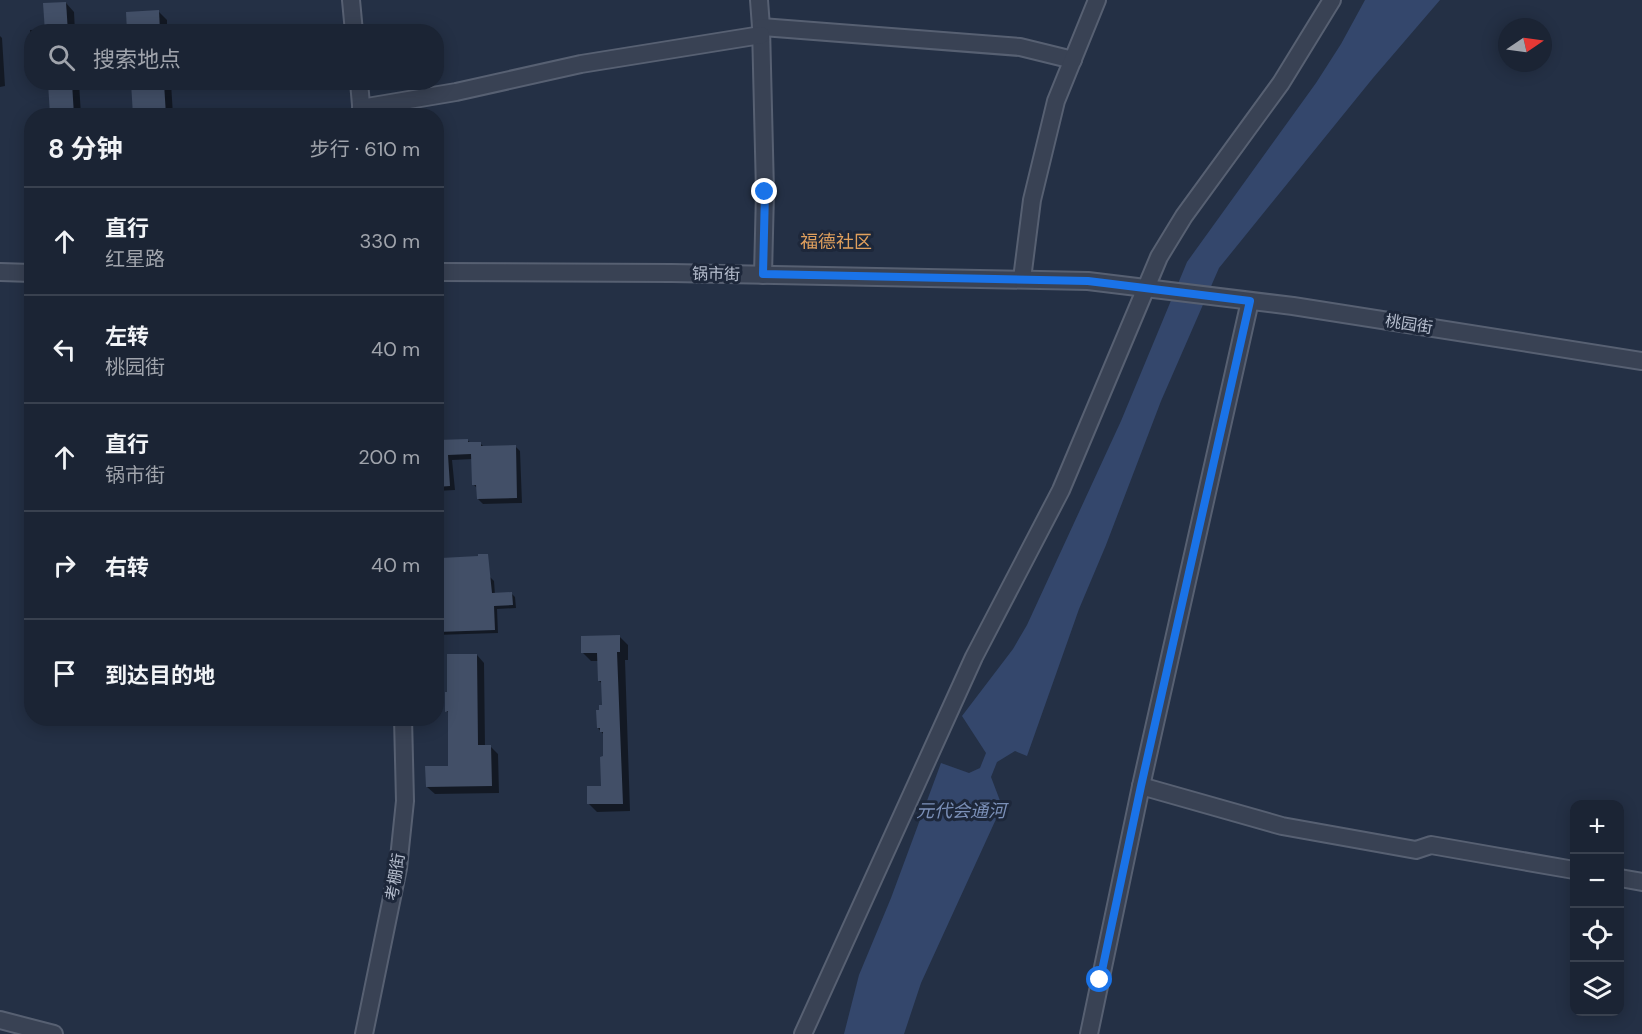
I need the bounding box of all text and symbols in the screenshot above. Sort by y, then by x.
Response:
north arrow [1498,18,1552,72]
search box [24,24,444,90]
icon: search [45,41,78,74]
text: 搜索地点 [93,45,181,74]
text: 8 分钟 [48,132,123,166]
text: 步行 · 610 m [310,136,420,162]
route end [751,178,777,204]
text: 直行 [105,214,149,243]
icon: ahead [48,225,81,258]
text: 330 m [360,228,420,254]
district label: 福德社区 [800,230,872,254]
text: 红星路 [105,246,165,272]
street label: 锅市街 [692,263,740,285]
street label: 桃园街 [1384,310,1434,338]
text: 左转 [105,322,149,351]
icon: left [48,333,81,366]
text: 40 m [371,336,420,362]
text: 桃园街 [105,354,165,380]
text: 直行 [105,430,149,459]
icon: ahead [48,441,81,474]
text: 200 m [358,444,420,470]
text: 锅市街 [105,462,165,488]
icon: right [48,549,81,582]
text: 40 m [371,552,420,578]
text: 右转 [105,553,149,582]
icon: arrive [48,657,81,690]
text: 到达目的地 [105,661,215,690]
water label: 元代会通河 [916,799,1009,823]
map controls [1570,800,1624,1016]
button: + [1570,800,1624,854]
street label: 考棚街 [381,852,409,902]
button: − [1570,854,1624,908]
button: locate [1570,908,1624,962]
button: layers [1570,962,1624,1016]
route start [1086,966,1112,992]

